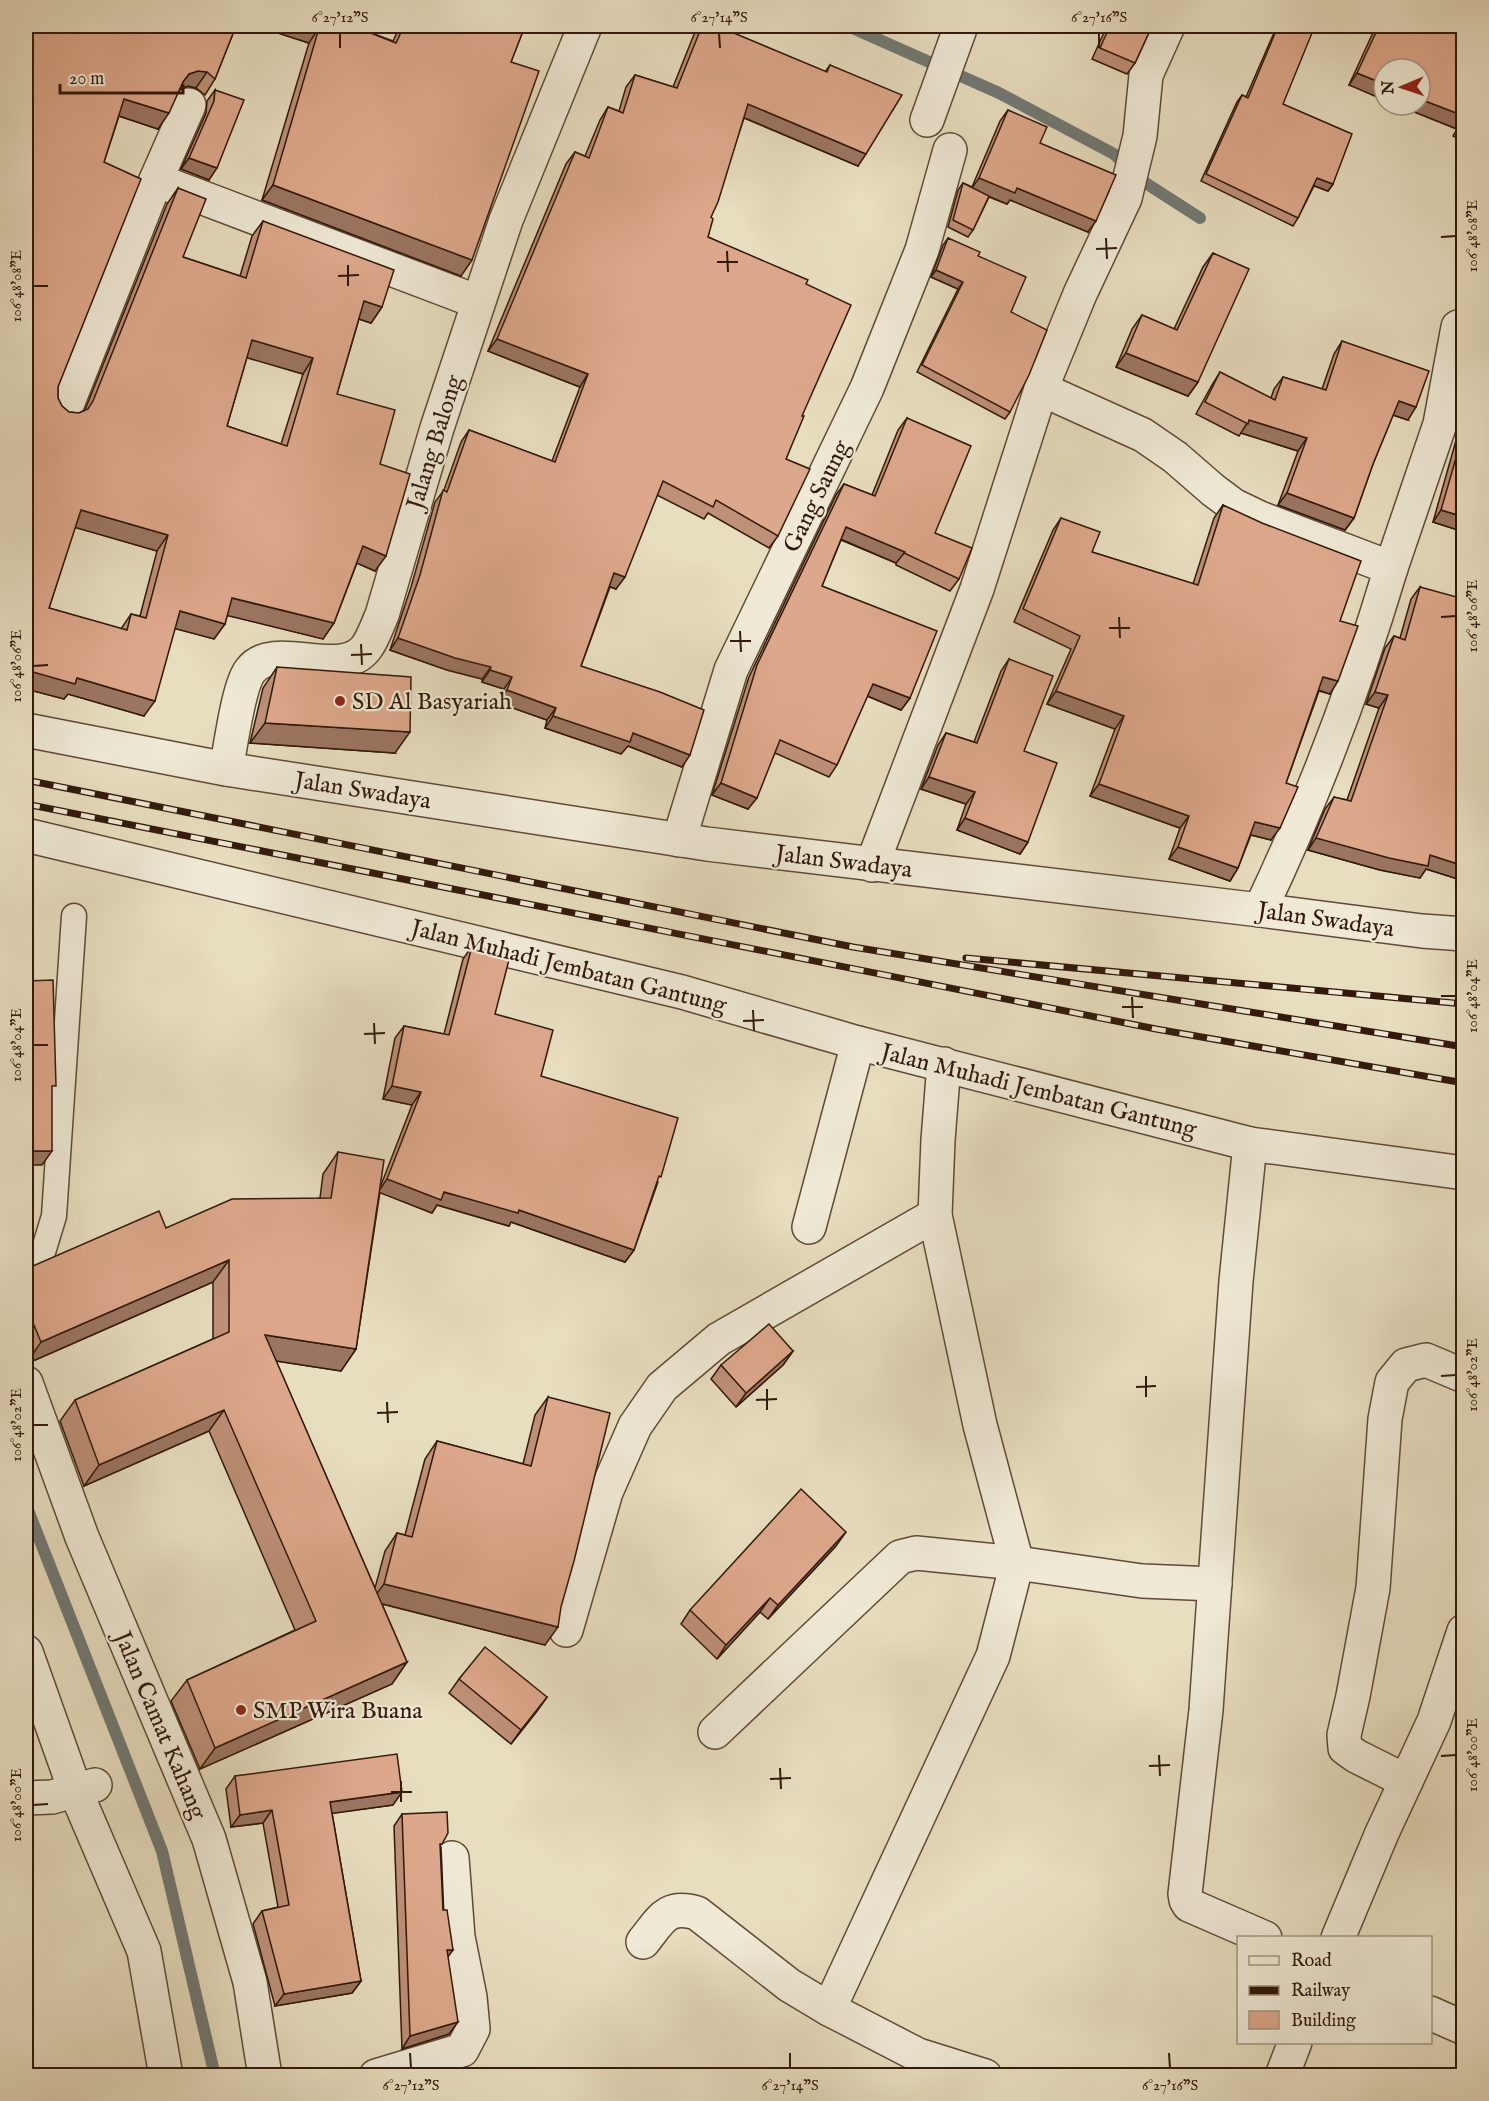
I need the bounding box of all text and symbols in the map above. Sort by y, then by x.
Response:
text: 6°27'12"S [312,8,368,27]
text: 6°27'14"S [690,8,748,27]
text: 6°27'16"S [1071,8,1127,27]
scale bar [60,57,183,95]
north arrow [1372,57,1432,117]
text: 20 m [69,68,104,91]
text: N [1379,80,1399,96]
text: 106°48'08"E [1463,200,1482,272]
text: 106°48'08"E [7,250,26,322]
street label: Jalang Balong [399,371,471,516]
street label: Gang Saung [777,434,858,558]
text: 106°48'06"E [1463,580,1482,652]
text: 106°48'06"E [7,630,26,702]
place label: SD Al Basyariah [352,687,512,718]
marker: SD Al Basyariah [333,694,347,708]
street label: Jalan Swadaya [289,765,434,818]
street label: Jalan Swadaya [771,838,915,886]
street label: Jalan Swadaya [1253,895,1397,945]
street label: Jalan Muhadi Jembatan Gantung [405,912,731,1022]
text: 106°48'04"E [1463,959,1482,1033]
text: 106°48'04"E [7,1008,26,1082]
street label: Jalan Muhadi Jembatan Gantung [875,1036,1201,1146]
text: 106°48'02"E [1463,1338,1482,1412]
text: 106°48'02"E [7,1388,26,1462]
street label: Jalan Camat Kahang [105,1624,214,1825]
place label: SMP Wira Buana [253,1696,423,1727]
marker: SMP Wira Buana [234,1703,248,1717]
text: 106°48'00"E [1463,1718,1482,1792]
text: 106°48'00"E [7,1768,26,1842]
legend [1237,1936,1432,2044]
text: Road [1291,1950,1332,1973]
text: Railway [1291,1980,1350,2003]
text: Building [1291,2010,1356,2033]
text: 6°27'12"S [383,2076,439,2095]
text: 6°27'14"S [761,2076,819,2095]
text: 6°27'16"S [1142,2076,1198,2095]

